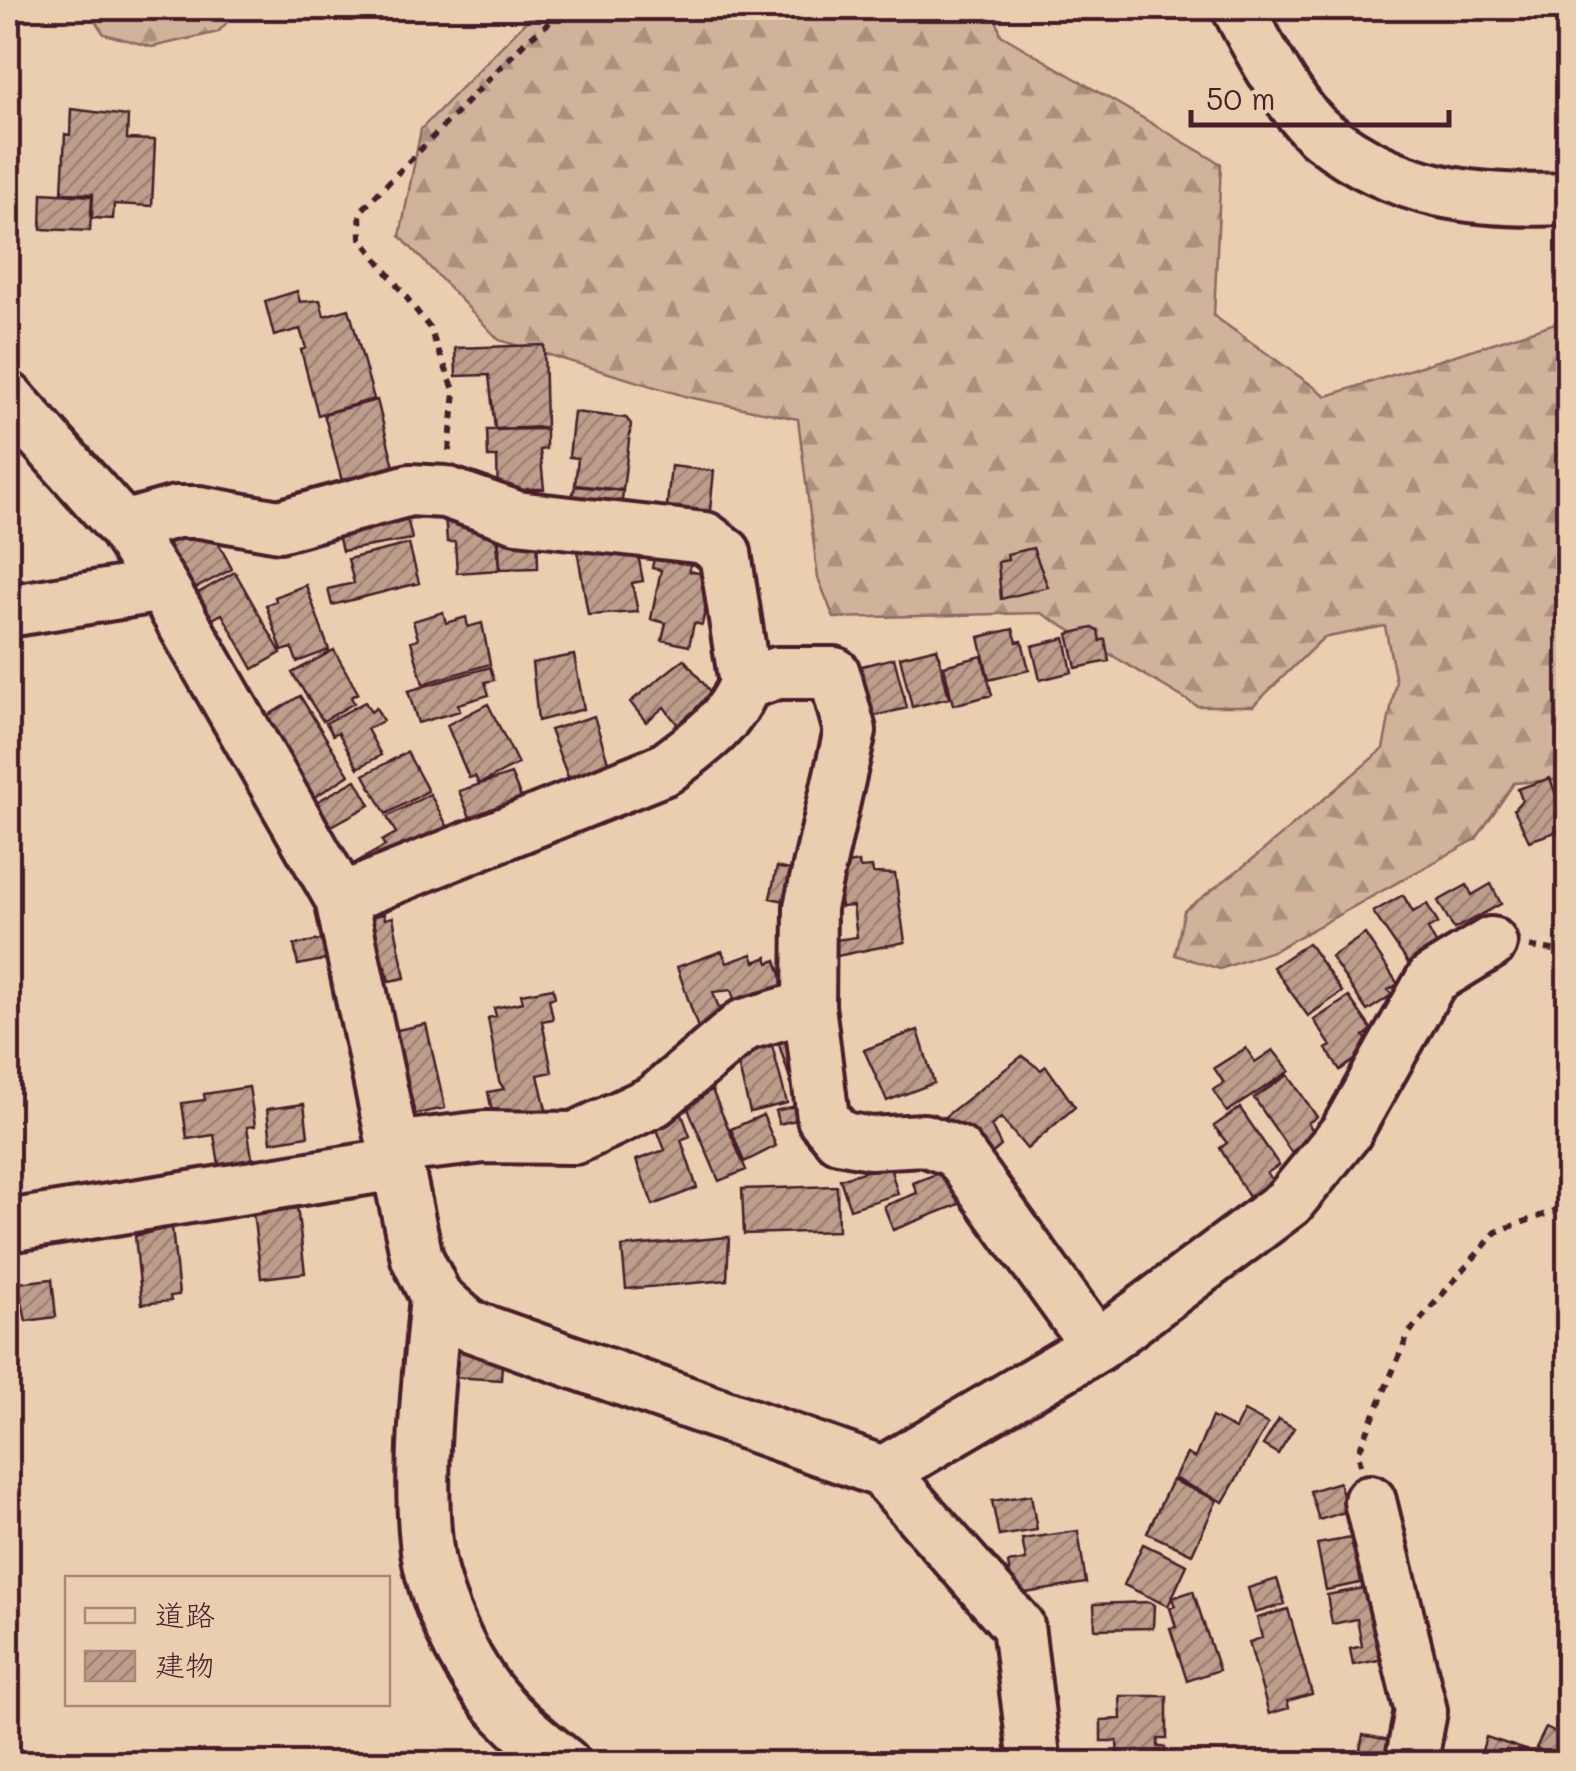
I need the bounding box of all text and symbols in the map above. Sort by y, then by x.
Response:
scale bar [1191,65,1448,127]
text: 50 m [1206,78,1276,118]
legend [65,1576,390,1706]
text: 道路 [155,1594,215,1634]
text: 建物 [155,1644,215,1684]

